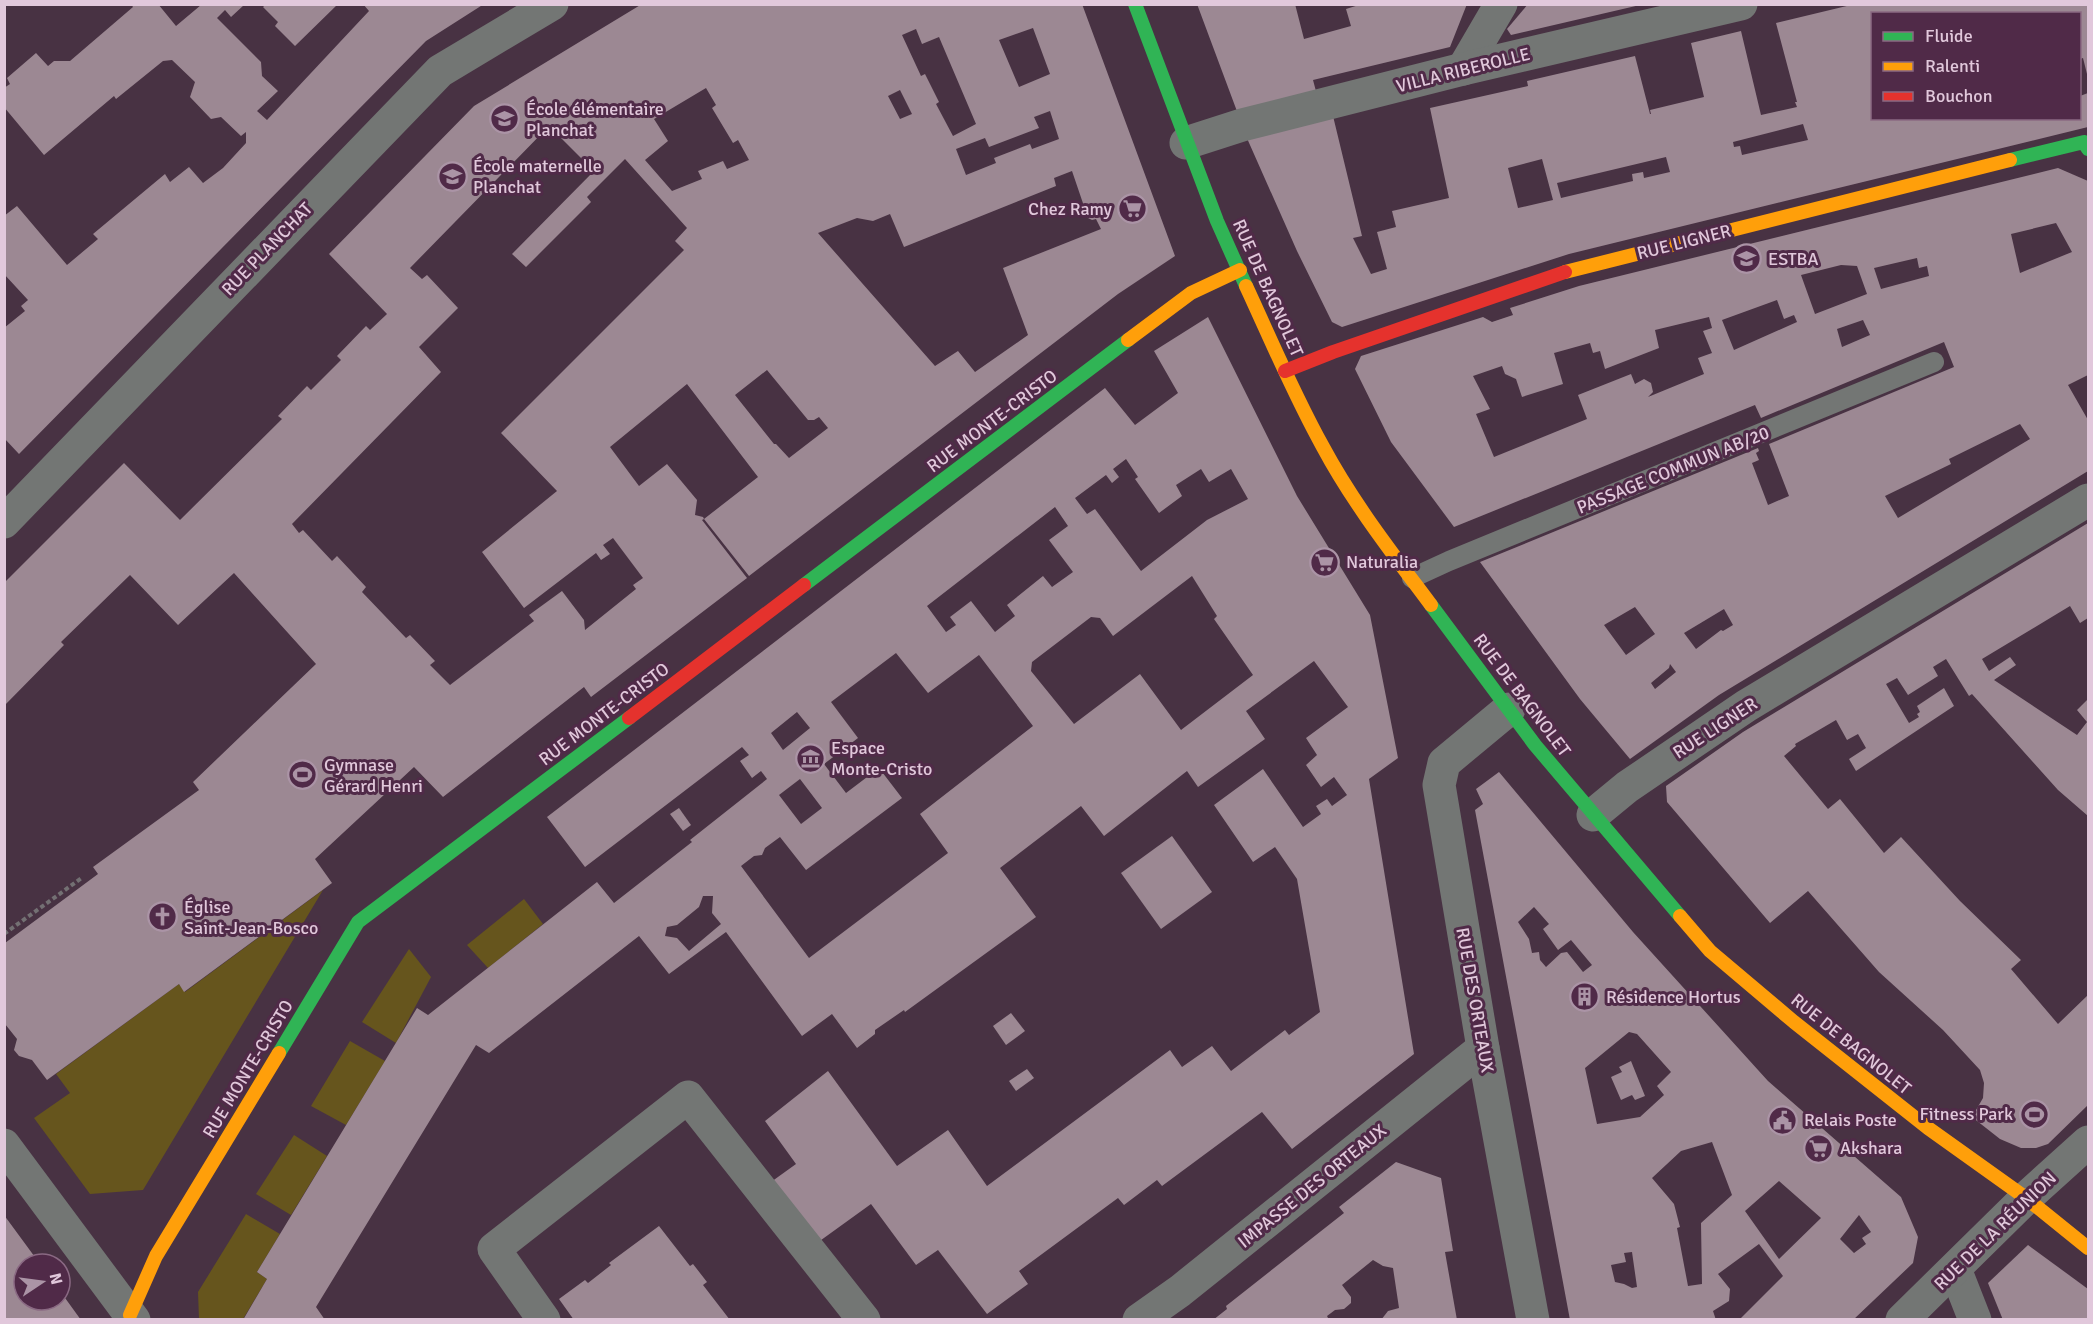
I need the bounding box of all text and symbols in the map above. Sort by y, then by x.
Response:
legend [1871,12,2081,120]
text: Fluide [1925,25,1973,47]
street label: VILLA RIBEROLLE [1394,43,1532,97]
text: Ralenti [1925,55,1980,77]
text: Bouchon [1925,85,1993,107]
place label: École élémentaire Planchat [526,98,664,141]
school or university icon: École élémentaire Planchat [489,103,521,135]
place label: École maternelle Planchat [473,155,602,198]
school or university icon: École maternelle Planchat [436,160,468,192]
supermarket icon: Chez Ramy [1117,193,1149,225]
street label: RUE PLANCHAT [217,198,317,300]
place label: Chez Ramy [1028,198,1113,220]
street label: RUE DE BAGNOLET [1228,216,1308,360]
street label: RUE LIGNER [1635,220,1733,264]
school or university icon: ESTBA [1731,243,1763,275]
place label: ESTBA [1768,248,1818,270]
street label: RUE MONTE-CRISTO [923,365,1061,477]
street label: PASSAGE COMMUN AB/20 [1574,421,1772,519]
supermarket icon: Naturalia [1309,546,1341,578]
place label: Naturalia [1346,551,1418,573]
street label: RUE DE BAGNOLET [1469,629,1575,761]
street label: RUE MONTE-CRISTO [535,658,673,770]
street label: RUE LIGNER [1669,693,1761,763]
place label: Espace Monte-Cristo [831,737,932,780]
museum icon: Espace Monte-Cristo [794,742,826,774]
place label: Gymnase Gérard Henri [324,754,423,797]
sports icon: Gymnase Gérard Henri [287,759,319,791]
place label: Église Saint-Jean-Bosco [184,896,318,939]
church icon: Église Saint-Jean-Bosco [147,901,179,933]
street label: RUE DES ORTEAUX [1451,926,1499,1075]
building icon: Résidence Hortus [1569,981,1601,1013]
place label: Résidence Hortus [1606,986,1741,1008]
street label: RUE DE BAGNOLET [1787,989,1916,1099]
street label: RUE MONTE-CRISTO [198,996,298,1142]
sports icon: Fitness Park [2018,1098,2050,1130]
place label: Fitness Park [1919,1103,2013,1125]
public building icon: Relais Poste [1767,1104,1799,1136]
place label: Relais Poste [1804,1109,1897,1131]
street label: IMPASSE DES ORTEAUX [1233,1119,1391,1253]
supermarket icon: Akshara [1803,1132,1835,1164]
place label: Akshara [1840,1137,1902,1159]
street label: RUE DE LA RÉUNION [1929,1167,2061,1295]
north arrow [12,1252,72,1312]
text: N [45,1271,67,1287]

